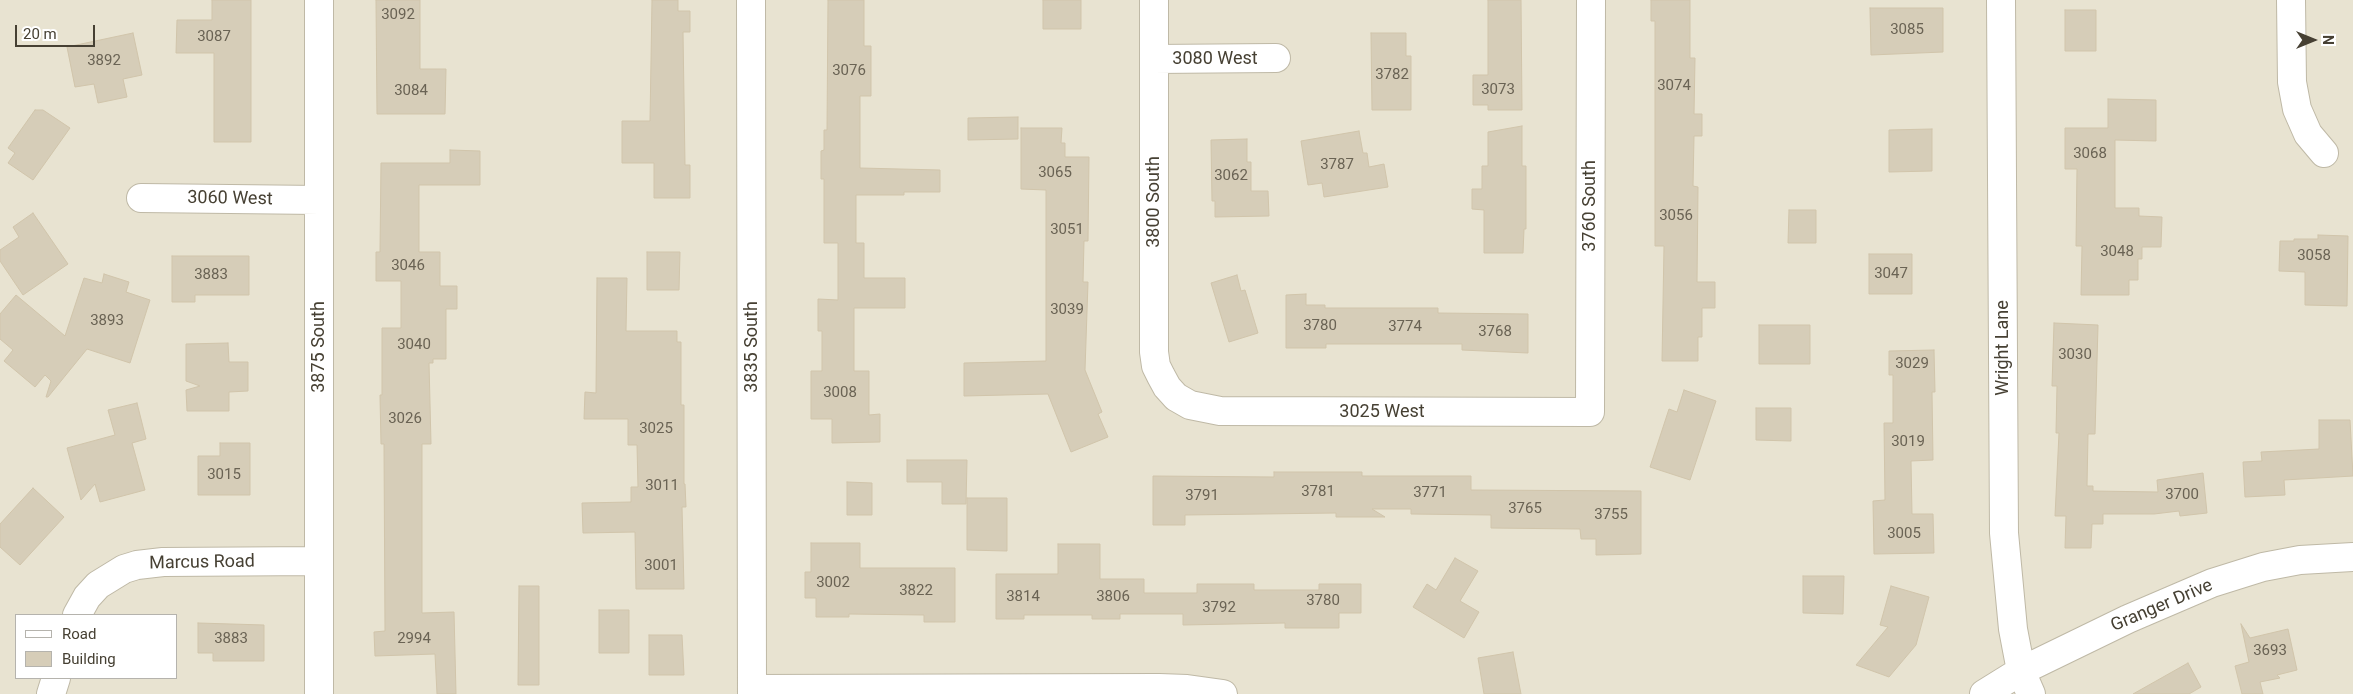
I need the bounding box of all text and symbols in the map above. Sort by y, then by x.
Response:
house number: 3092 [381,6,415,24]
scale bar [18,15,98,47]
north arrow [2288,15,2338,65]
house number: 3085 [1890,21,1924,39]
text: 20 m [23,25,57,43]
house number: 3087 [197,28,231,46]
text: N [2320,35,2336,45]
street label: 3080 West [1172,48,1258,70]
house number: 3892 [87,52,121,70]
house number: 3076 [832,62,866,80]
house number: 3782 [1375,66,1409,84]
house number: 3074 [1657,77,1691,95]
house number: 3073 [1481,81,1515,99]
house number: 3084 [394,82,428,100]
house number: 3068 [2073,145,2107,163]
street label: 3800 South [1143,156,1165,248]
house number: 3787 [1320,156,1354,174]
street label: 3760 South [1579,160,1601,252]
house number: 3065 [1038,164,1072,182]
house number: 3062 [1214,167,1248,185]
street label: 3060 West [187,187,273,211]
house number: 3056 [1659,207,1693,225]
house number: 3051 [1050,221,1084,239]
house number: 3048 [2100,243,2134,261]
house number: 3058 [2297,247,2331,265]
house number: 3046 [391,257,425,275]
house number: 3047 [1874,265,1908,283]
house number: 3883 [194,266,228,284]
street label: Wright Lane [1992,300,2014,396]
street label: 3875 South [308,301,330,393]
street label: 3835 South [741,301,763,393]
house number: 3039 [1050,301,1084,319]
house number: 3893 [90,312,124,330]
house number: 3780 [1303,317,1337,335]
house number: 3774 [1388,318,1422,336]
house number: 3768 [1478,323,1512,341]
house number: 3040 [397,336,431,354]
house number: 3030 [2058,346,2092,364]
house number: 3029 [1895,355,1929,373]
house number: 3008 [823,384,857,402]
street label: 3025 West [1339,401,1425,423]
house number: 3026 [388,410,422,428]
house number: 3025 [639,420,673,438]
house number: 3019 [1891,433,1925,451]
house number: 3015 [207,466,241,484]
house number: 3011 [645,477,679,495]
house number: 3781 [1301,483,1335,501]
house number: 3771 [1413,484,1447,502]
house number: 3700 [2165,486,2199,504]
house number: 3791 [1185,487,1219,505]
house number: 3765 [1508,500,1542,518]
house number: 3755 [1594,506,1628,524]
house number: 3005 [1887,525,1921,543]
street label: Marcus Road [149,551,255,575]
house number: 3001 [644,557,678,575]
house number: 3002 [816,574,850,592]
street label: Granger Drive [2108,575,2216,637]
house number: 3822 [899,582,933,600]
house number: 3814 [1006,588,1040,606]
house number: 3806 [1096,588,1130,606]
house number: 3780 [1306,592,1340,610]
house number: 3792 [1202,599,1236,617]
legend [15,614,178,679]
text: Road [62,625,96,643]
house number: 3883 [214,630,248,648]
house number: 2994 [397,630,431,648]
house number: 3693 [2253,642,2287,660]
text: Building [62,650,116,668]

